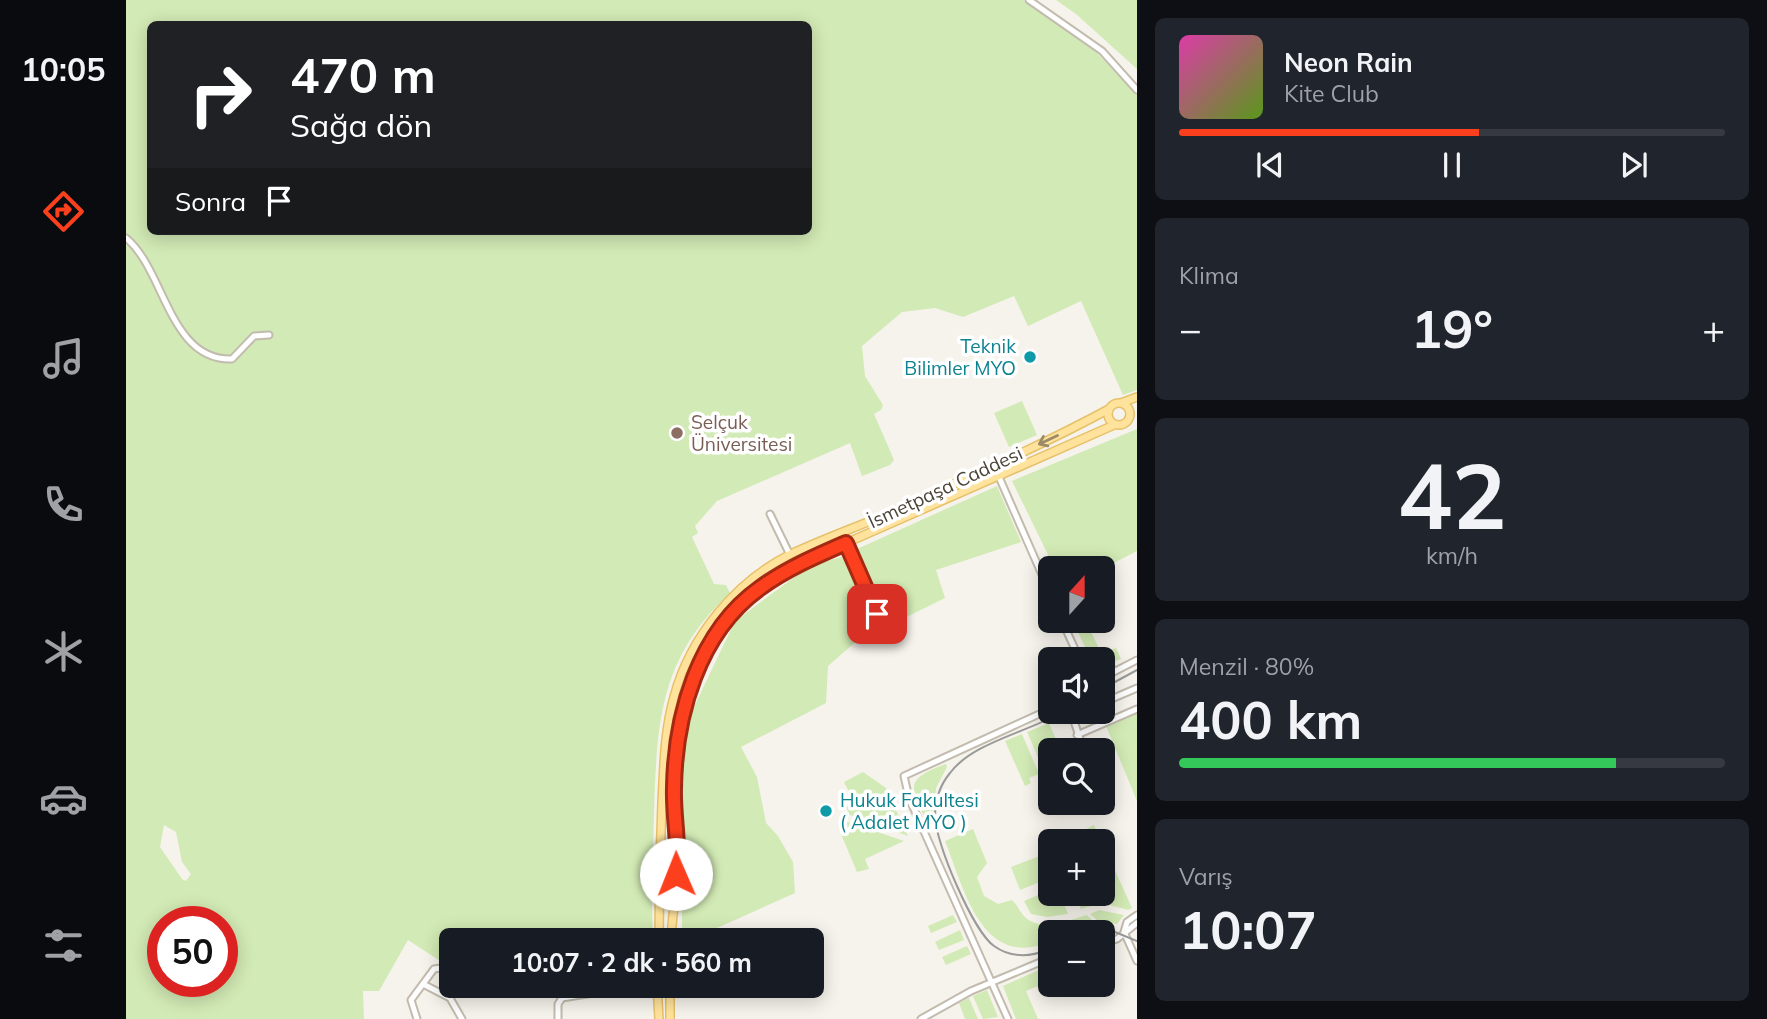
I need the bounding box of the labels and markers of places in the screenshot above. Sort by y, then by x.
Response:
place label: Teknik Bilimler MYO [904,334,1016,380]
marker: Teknik Bilimler MYO [1022,349,1038,365]
place label: Selçuk Üniversitesi [691,410,792,456]
marker: Selçuk Üniversitesi [669,425,685,441]
pin [847,584,907,644]
place label: Hukuk Fakultesi ( Adalet MYO ) [840,788,979,834]
marker: Hukuk Fakultesi ( Adalet MYO ) [818,803,834,819]

